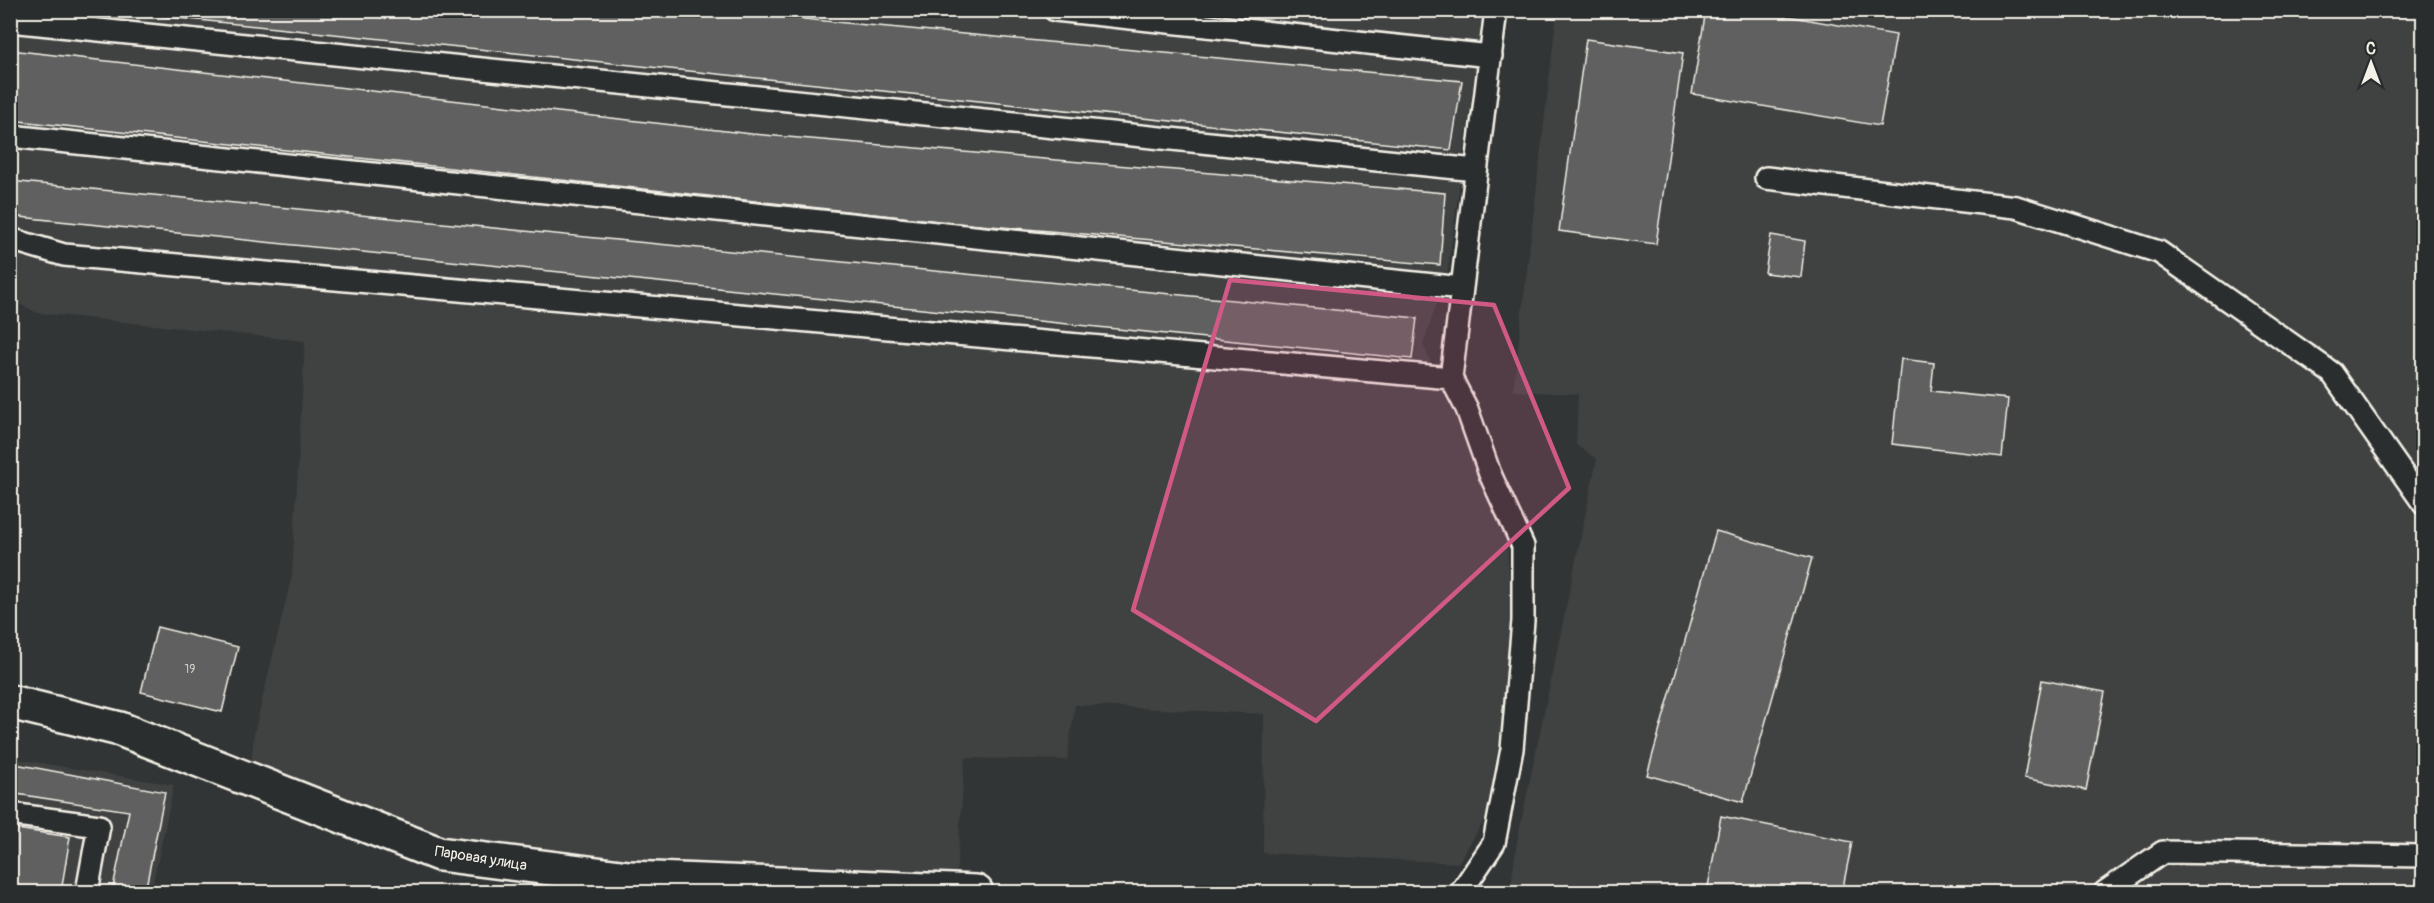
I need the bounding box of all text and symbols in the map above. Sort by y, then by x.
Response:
north arrow [2341,33,2401,93]
text: С [2366,39,2376,59]
house number: 19 [185,662,195,677]
street label: Паровая улица [433,842,528,875]

